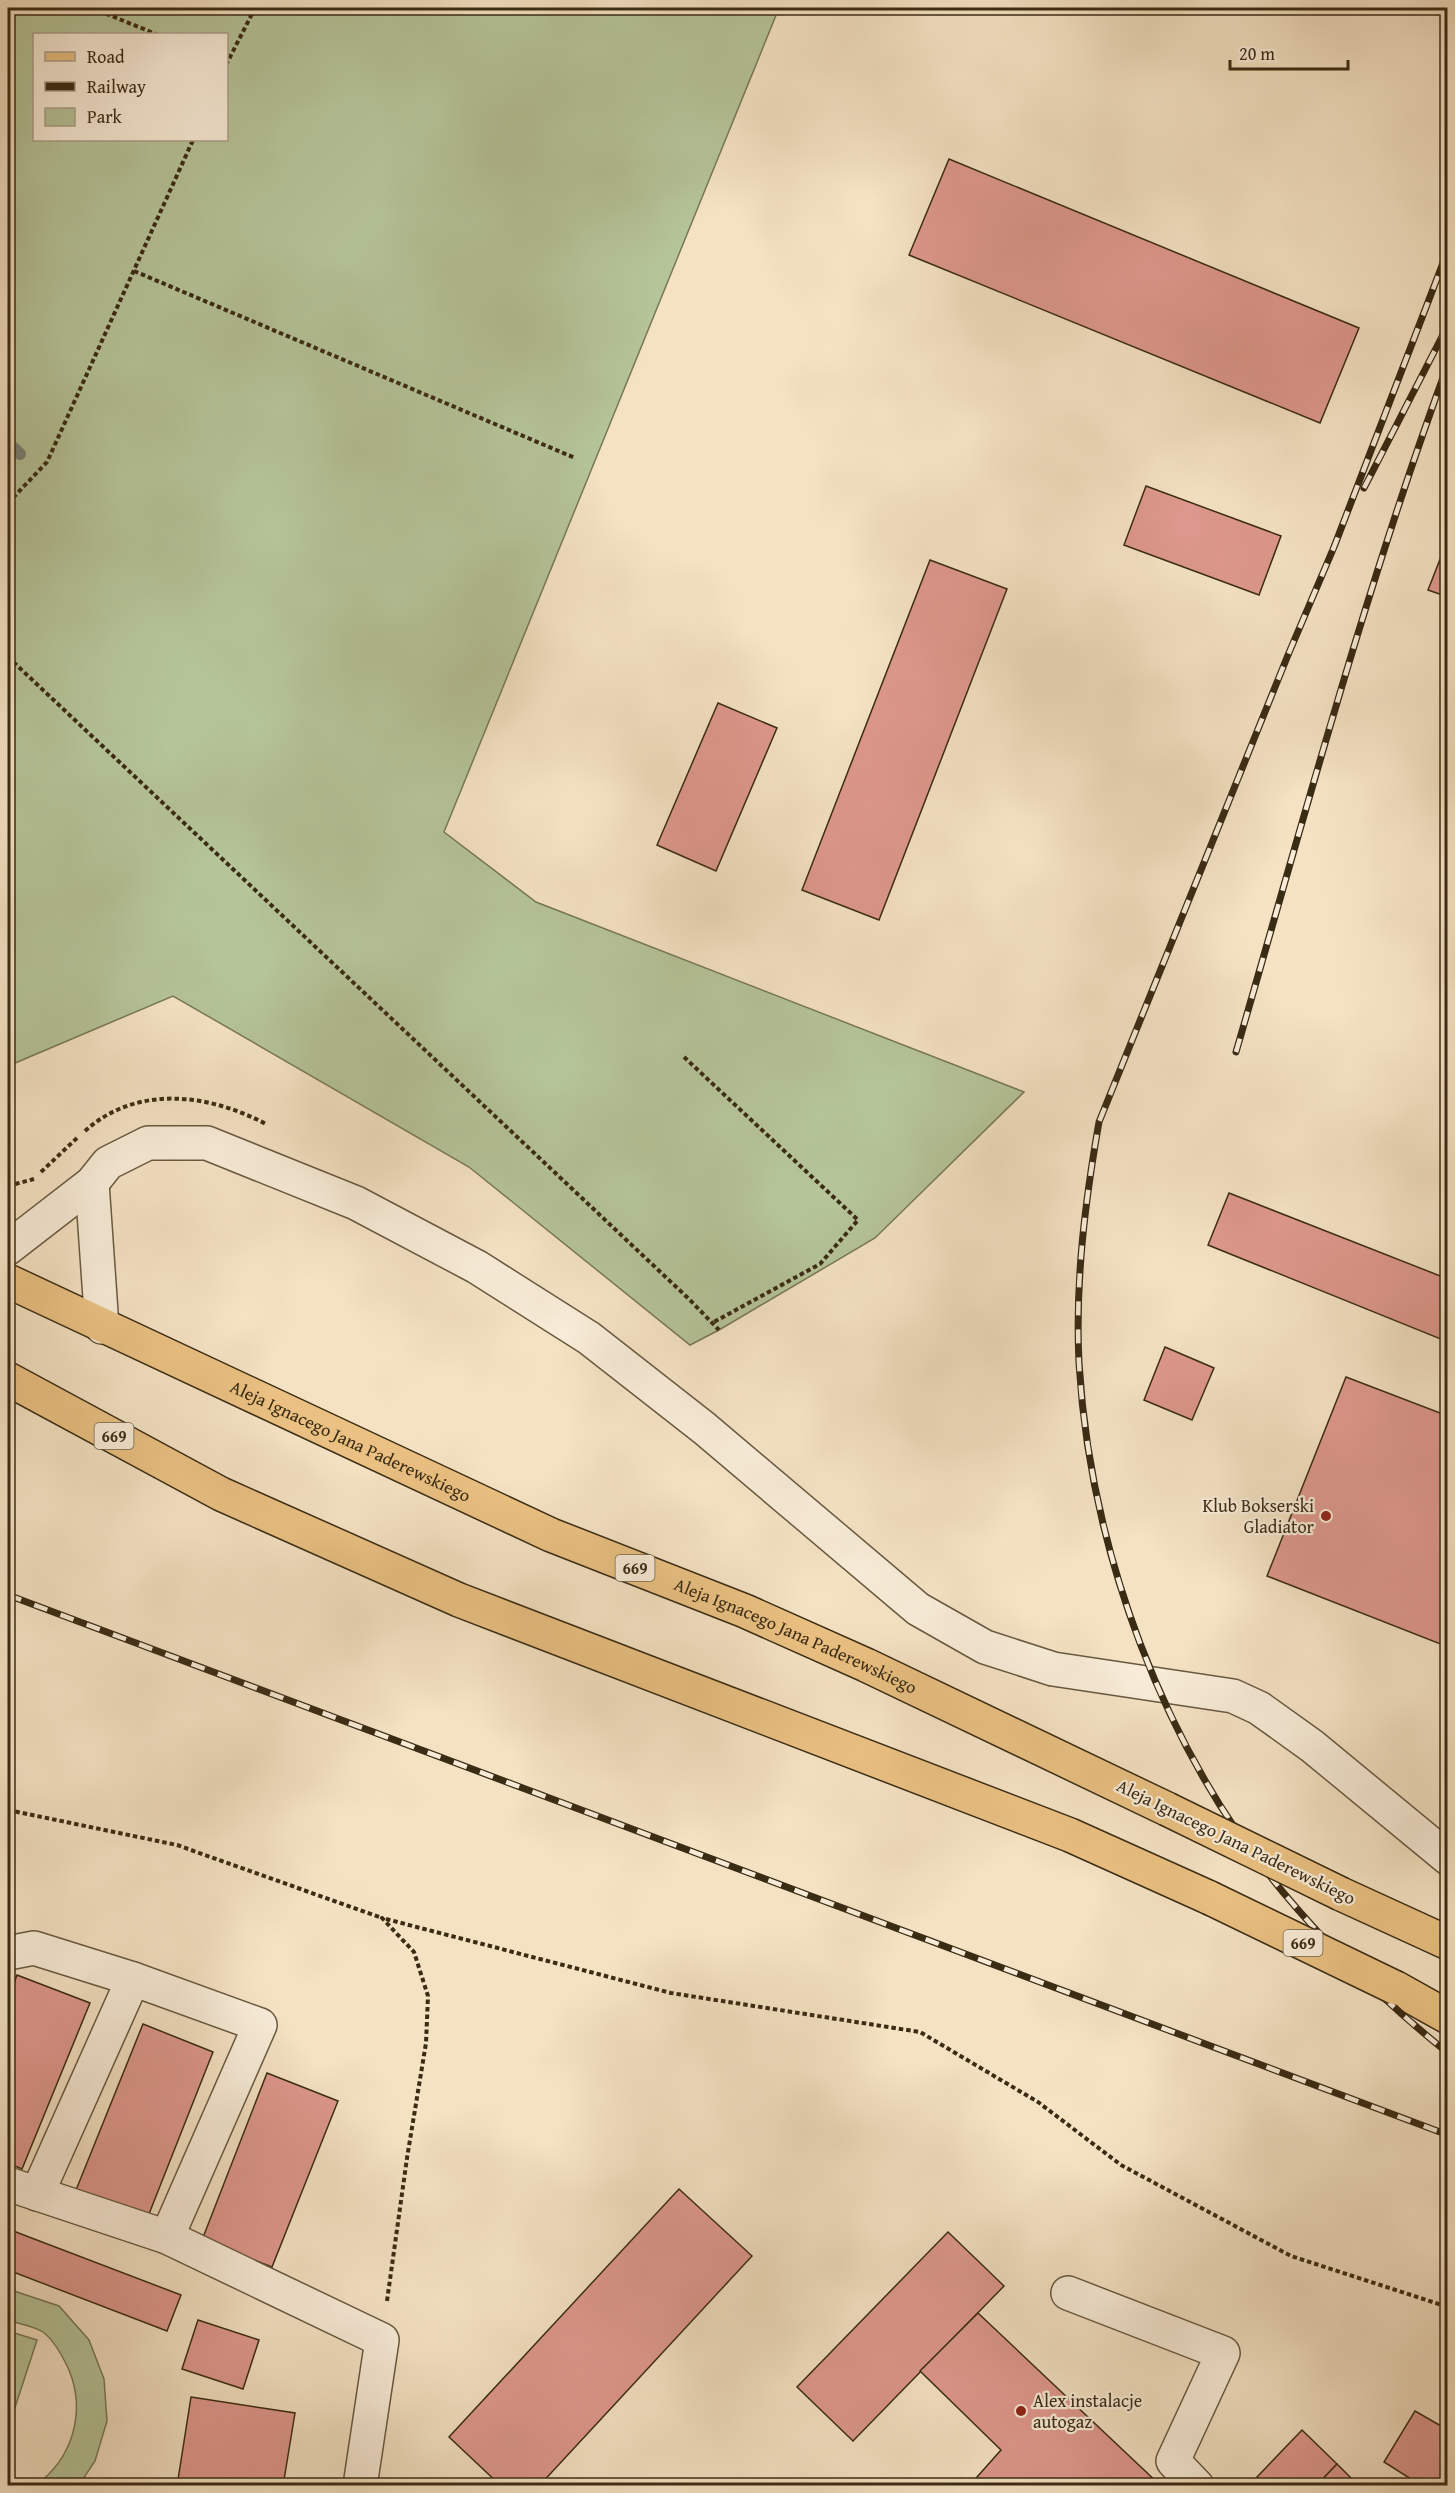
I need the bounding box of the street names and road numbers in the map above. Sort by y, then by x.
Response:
street label: Aleja Ignacego Jana Paderewskiego [226,1373,475,1509]
road number: 669 [94,1423,134,1449]
road number: 669 [616,1555,654,1581]
street label: Aleja Ignacego Jana Paderewskiego [670,1571,922,1701]
street label: Aleja Ignacego Jana Paderewskiego [1112,1772,1360,1911]
road number: 669 [1284,1930,1322,1956]

